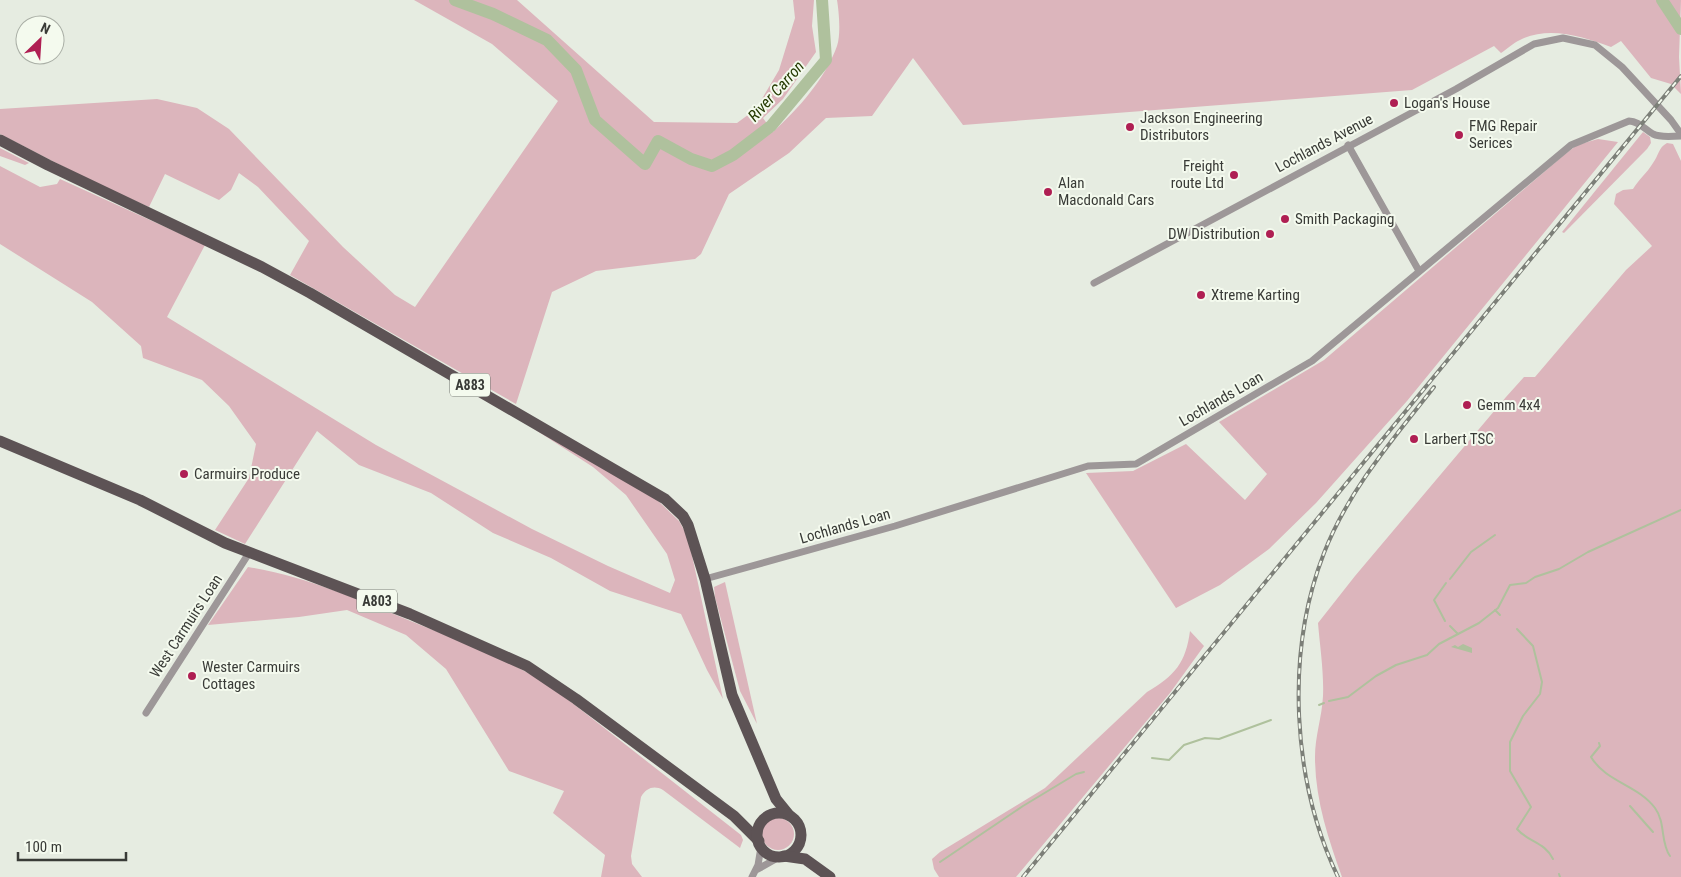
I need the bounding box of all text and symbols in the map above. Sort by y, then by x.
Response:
north arrow [15,15,65,65]
text: N [38,19,53,37]
water label: River Carron [744,57,808,125]
place label: Logan's House [1404,94,1490,112]
marker: Logan's House [1388,97,1400,109]
place label: Jackson Engineering Distributors [1140,109,1263,144]
street label: Lochlands Avenue [1272,110,1376,176]
place label: FMG Repair Serices [1469,117,1538,152]
marker: Jackson Engineering Distributors [1124,121,1136,133]
marker: FMG Repair Serices [1453,129,1465,141]
place label: Freight route Ltd [1171,157,1224,192]
marker: Freight route Ltd [1228,169,1240,181]
place label: Alan Macdonald Cars [1058,174,1154,209]
marker: Alan Macdonald Cars [1042,186,1054,198]
place label: Smith Packaging [1295,210,1394,228]
marker: Smith Packaging [1279,213,1291,225]
place label: DW Distribution [1168,225,1260,243]
marker: DW Distribution [1264,228,1276,240]
place label: Xtreme Karting [1211,286,1300,304]
marker: Xtreme Karting [1195,289,1207,301]
street label: Lochlands Loan [1176,368,1266,430]
road number: A883 [450,374,490,396]
place label: Gemm 4x4 [1477,396,1540,414]
marker: Gemm 4x4 [1461,399,1473,411]
place label: Larbert TSC [1424,430,1494,448]
marker: Larbert TSC [1408,433,1420,445]
place label: Carmuirs Produce [194,465,300,483]
marker: Carmuirs Produce [178,468,190,480]
street label: Lochlands Loan [798,504,892,548]
street label: West Carmuirs Loan [146,571,226,681]
road number: A803 [357,590,397,612]
place label: Wester Carmuirs Cottages [202,658,300,693]
marker: Wester Carmuirs Cottages [186,670,198,682]
scale bar [18,830,125,862]
text: 100 m [25,838,62,856]

